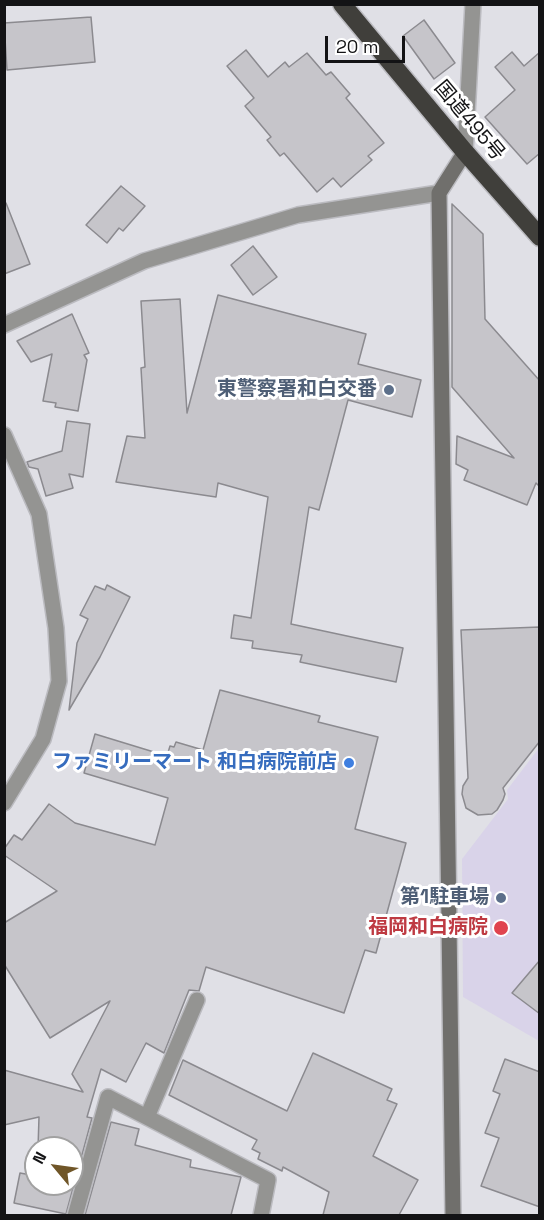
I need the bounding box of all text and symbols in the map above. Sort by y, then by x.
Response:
scale bar [328,24,408,62]
text: 20 m [336,35,379,58]
street label: 国道495号 [429,76,509,166]
place label: 東警察署和白交番 [217,378,377,402]
marker: 東警察署和白交番 [382,383,396,397]
place label: ファミリーマート 和白病院前店 [52,751,337,775]
marker: ファミリーマート 和白病院前店 [342,756,356,770]
place label: 第1駐車場 [400,886,489,910]
marker: 第1駐車場 [494,891,508,905]
place label: 福岡和白病院 [368,916,488,940]
marker: 福岡和白病院 [492,919,510,937]
north arrow [24,1136,84,1196]
text: N [28,1148,51,1168]

